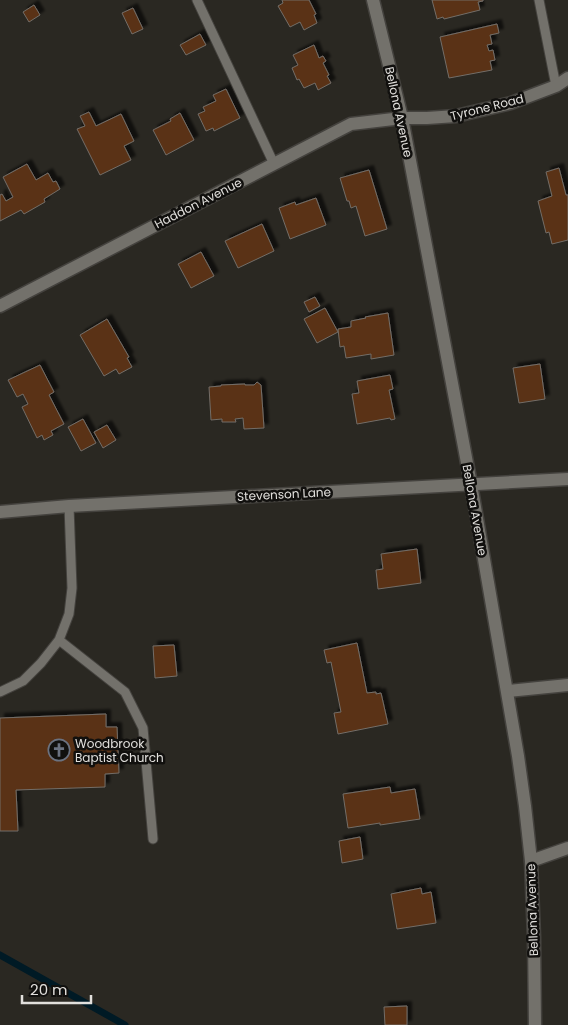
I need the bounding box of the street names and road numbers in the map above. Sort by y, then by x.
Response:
street label: Bellona Avenue [381,65,417,159]
street label: Tyrone Road [449,90,525,124]
street label: Haddon Avenue [151,174,245,232]
street label: Bellona Avenue [459,463,491,557]
street label: Stevenson Lane [237,483,331,505]
street label: Bellona Avenue [522,864,542,956]

